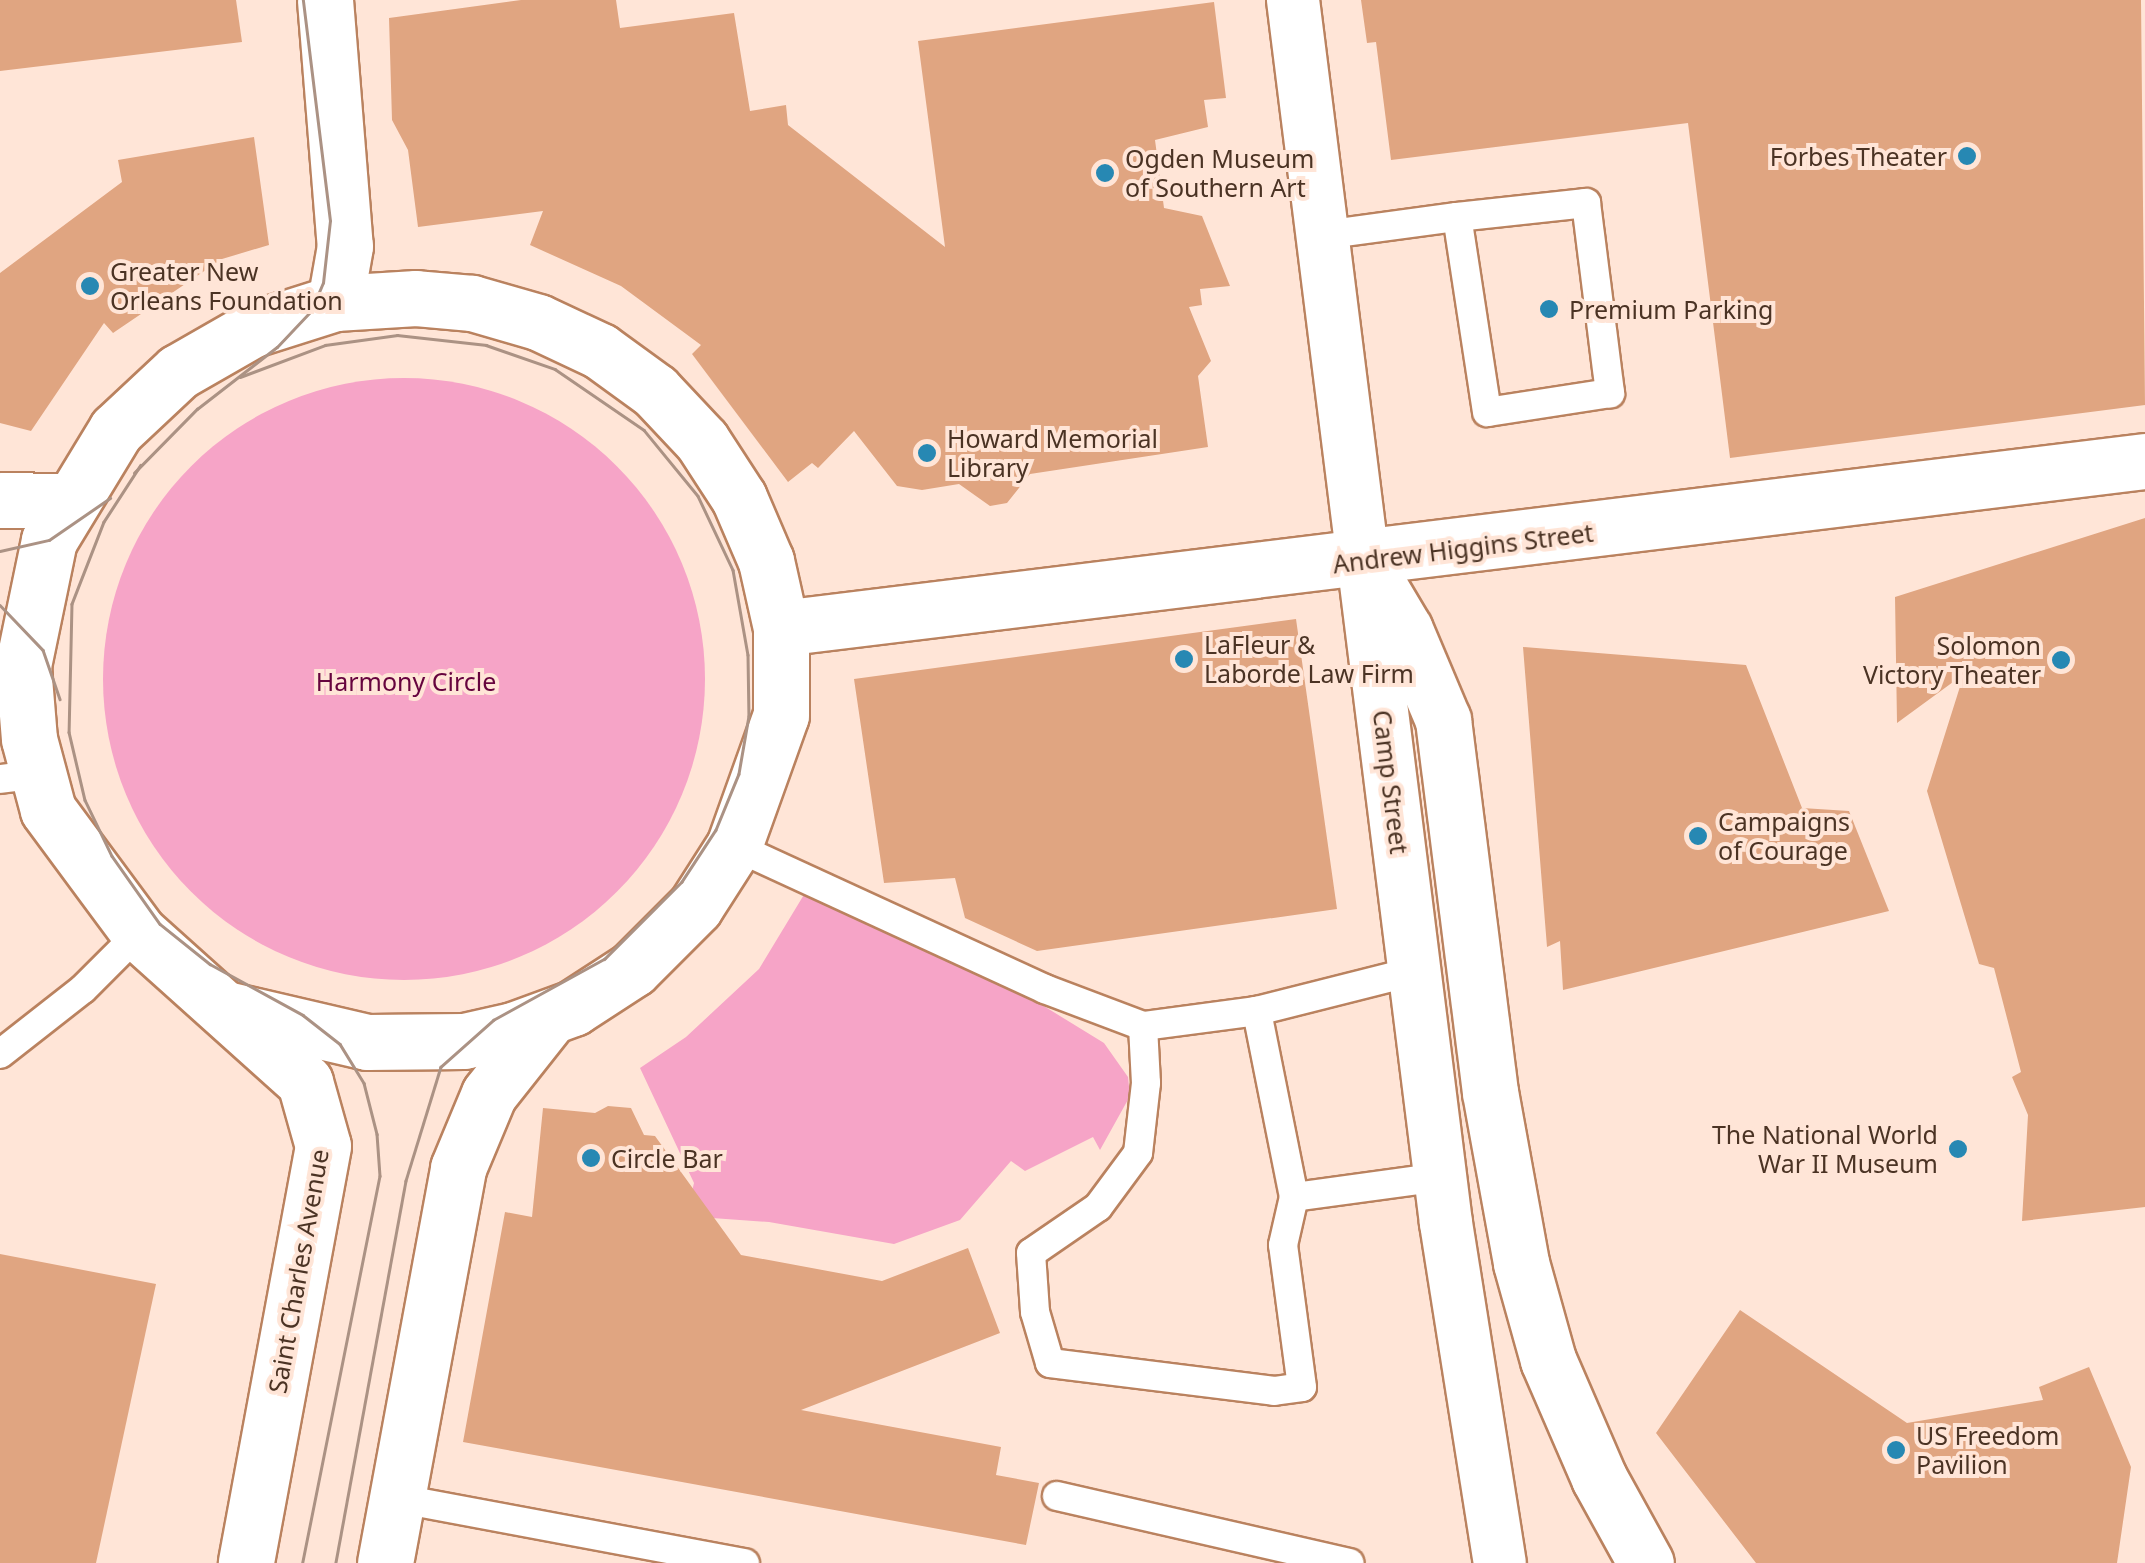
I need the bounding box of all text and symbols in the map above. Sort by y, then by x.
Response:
place label: Forbes Theater [1770,141,1947,171]
place label: Ogden Museum of Southern Art [1125,144,1314,203]
marker: Forbes Theater [1956,145,1978,167]
marker: Ogden Museum of Southern Art [1094,162,1116,184]
place label: Greater New Orleans Foundation [110,257,343,316]
marker: Greater New Orleans Foundation [79,275,101,297]
place label: Premium Parking [1569,294,1773,324]
marker: Premium Parking [1538,298,1560,320]
place label: Howard Memorial Library [947,424,1158,483]
marker: Howard Memorial Library [916,442,938,464]
street label: Andrew Higgins Street [1331,517,1595,579]
place label: LaFleur & Laborde Law Firm [1204,630,1414,689]
place label: Solomon Victory Theater [1863,631,2041,690]
marker: LaFleur & Laborde Law Firm [1173,648,1195,670]
marker: Solomon Victory Theater [2050,649,2072,671]
park label: Harmony Circle [316,666,496,696]
street label: Camp Street [1367,708,1415,856]
place label: Campaigns of Courage [1718,807,1850,866]
marker: Campaigns of Courage [1687,825,1709,847]
place label: The National World War II Museum [1712,1120,1938,1179]
marker: The National World War II Museum [1947,1138,1969,1160]
place label: Circle Bar [611,1143,723,1173]
street label: Saint Charles Avenue [262,1146,334,1396]
marker: Circle Bar [580,1147,602,1169]
place label: US Freedom Pavilion [1916,1421,2059,1480]
marker: US Freedom Pavilion [1885,1439,1907,1461]

